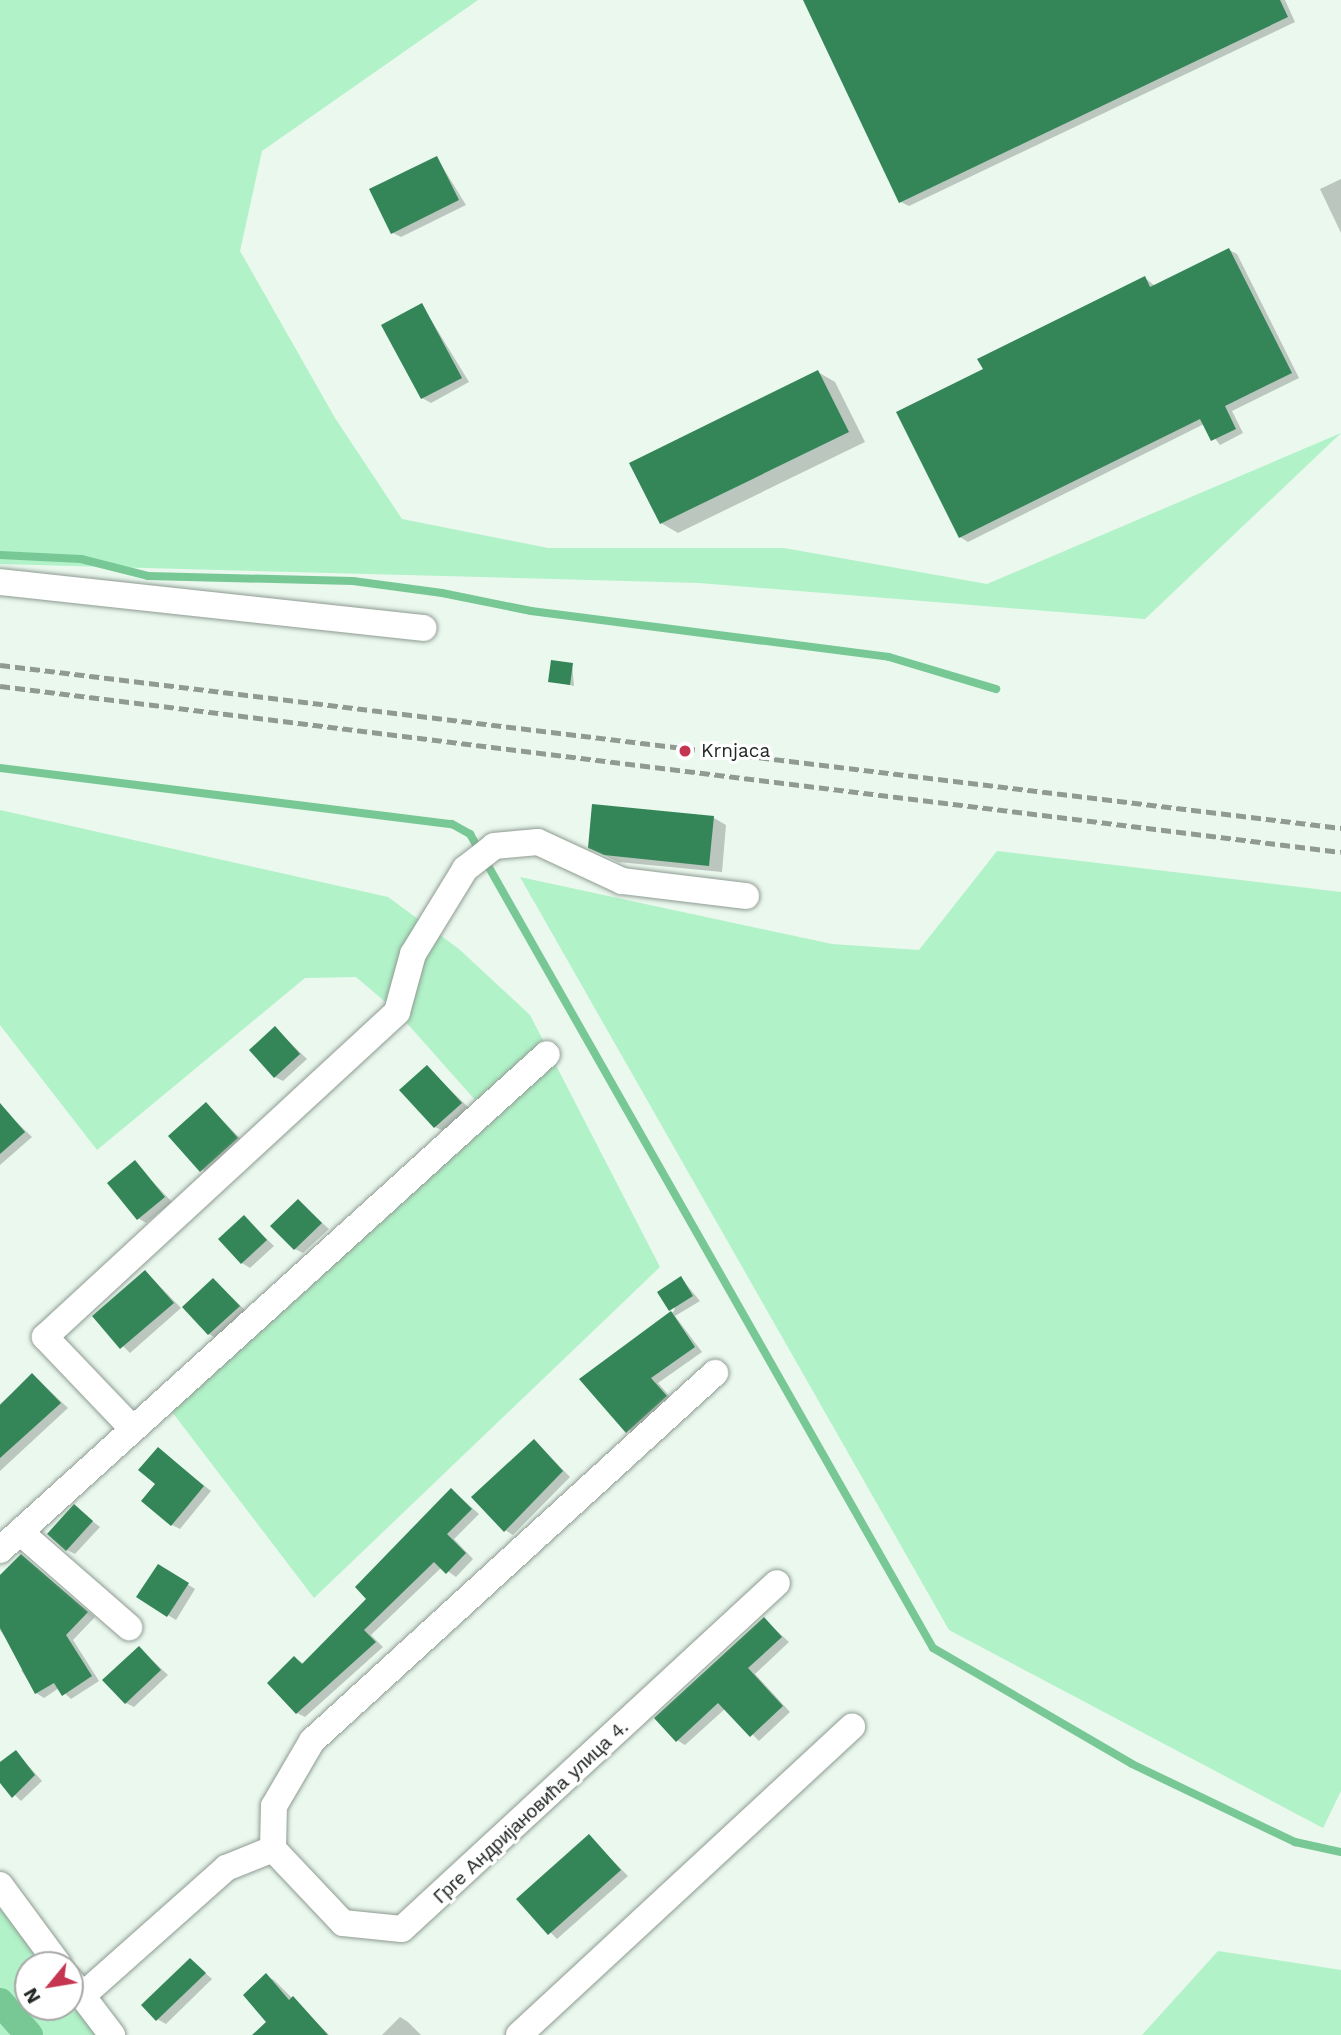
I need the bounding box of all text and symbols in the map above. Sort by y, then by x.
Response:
place label: Krnjaca [701,740,770,762]
marker: Krnjaca [675,741,695,761]
street label: Грге Андријановића улица 4. [429,1716,633,1908]
north arrow [14,1951,84,2021]
text: N [19,1984,46,2008]

